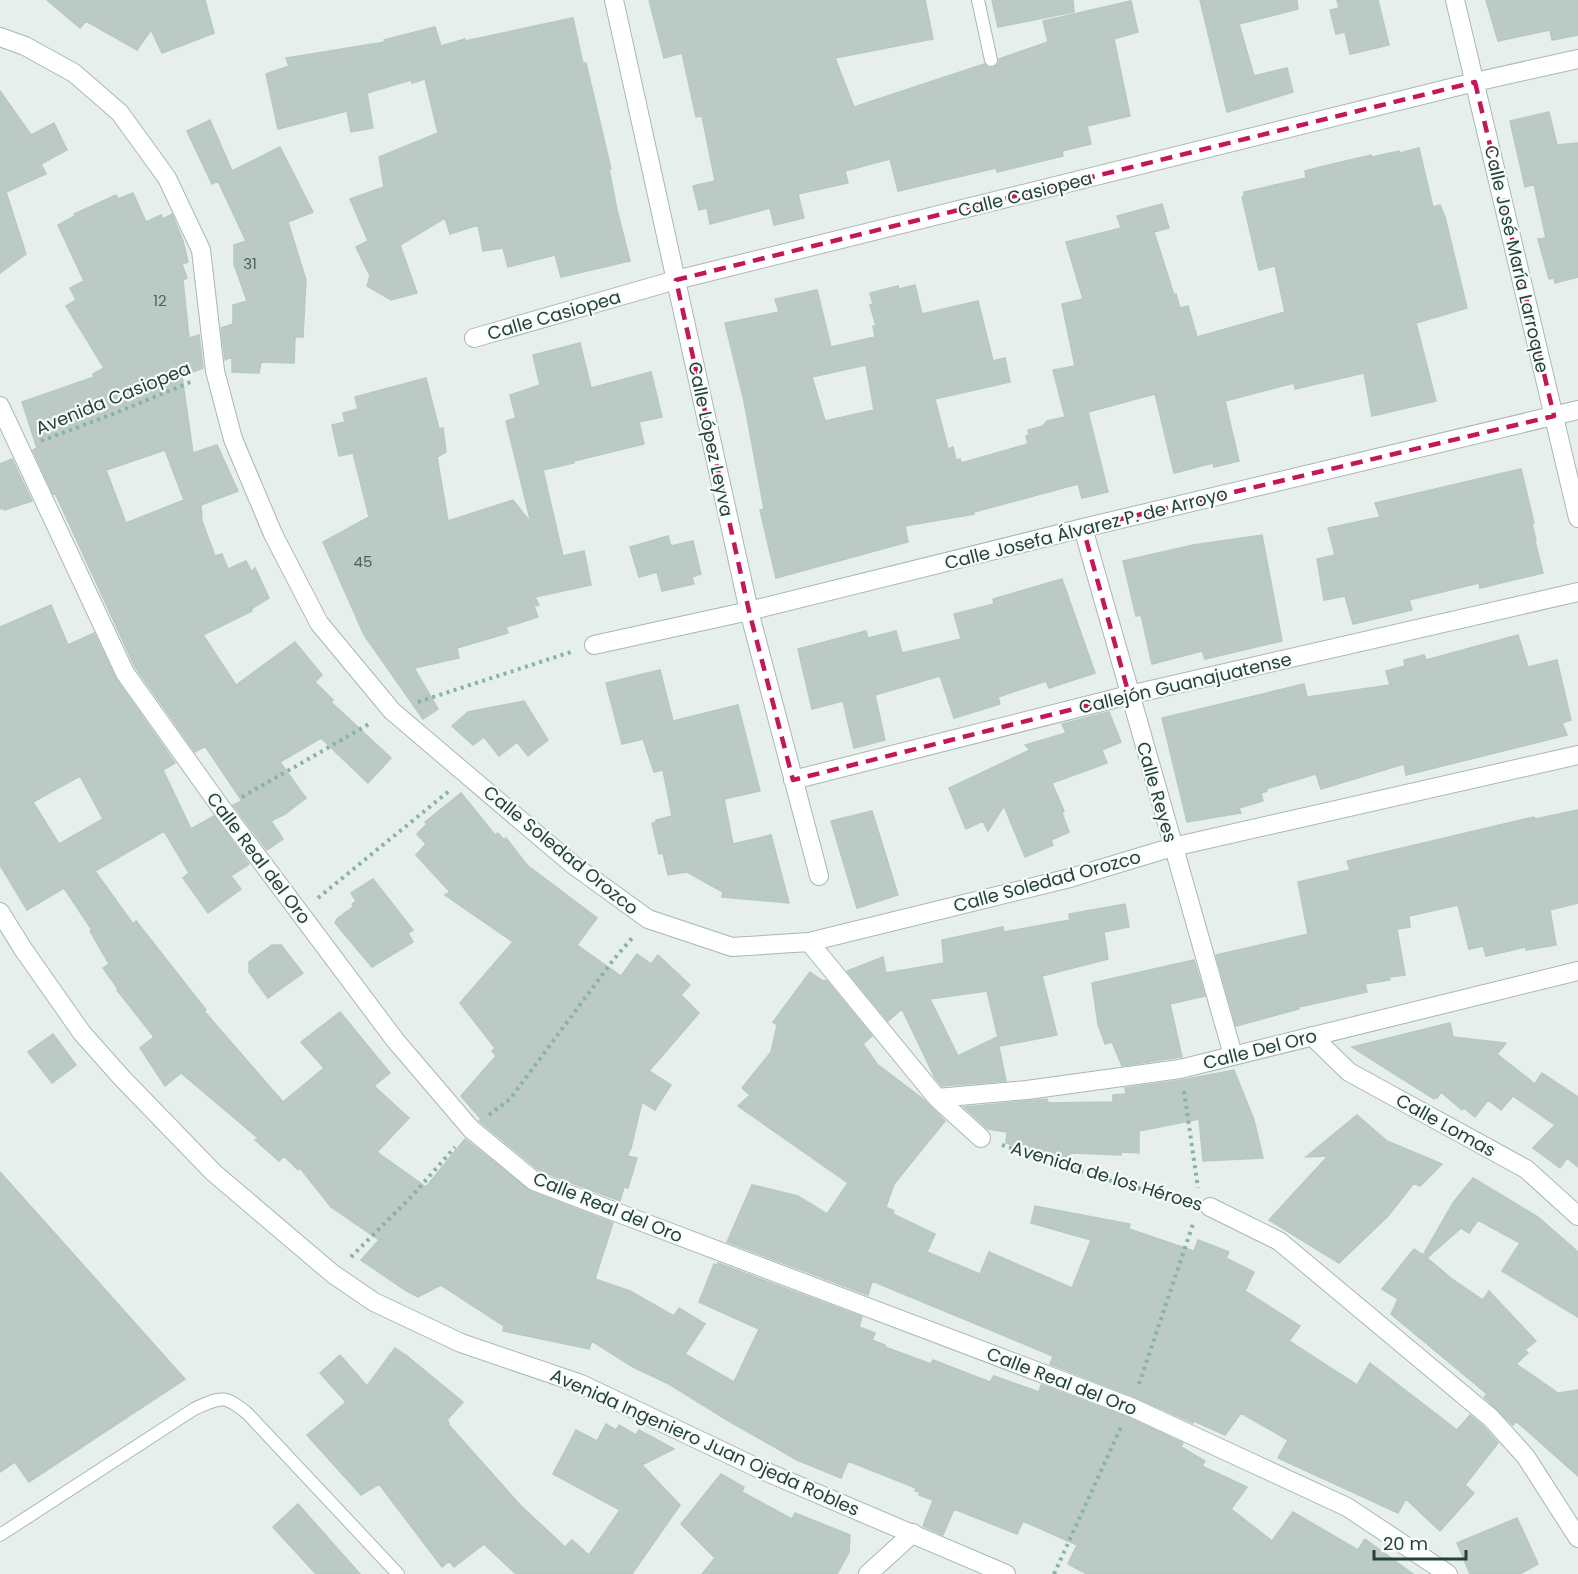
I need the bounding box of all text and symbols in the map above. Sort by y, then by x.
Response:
street label: Calle José María Larroque [1479,143,1555,375]
street label: Calle Casiopea [955,165,1095,223]
house number: 31 [243,253,257,274]
street label: Calle Casiopea [484,284,624,346]
house number: 12 [153,290,167,311]
street label: Avenida Casiopea [32,355,194,441]
street label: Calle López Leyva [682,359,740,519]
street label: Calle Josefa Álvarez P. de Arroyo [942,481,1230,575]
house number: 45 [354,551,372,572]
street label: Callejón Guanajuatense [1076,646,1294,720]
street label: Calle Reyes [1131,739,1183,845]
street label: Calle Soledad Orozco [478,780,644,920]
street label: Calle Real del Oro [201,787,317,929]
street label: Calle Soledad Orozco [951,844,1143,918]
street label: Calle Del Oro [1201,1023,1319,1075]
street label: Calle Lomas [1392,1087,1500,1163]
street label: Avenida de los Héroes [1008,1135,1206,1217]
street label: Calle Real del Oro [529,1166,687,1248]
street label: Calle Real del Oro [983,1341,1141,1421]
street label: Avenida Ingeniero Juan Ojeda Robles [546,1362,864,1522]
scale bar [1374,1523,1466,1561]
text: 20 m [1383,1531,1428,1556]

